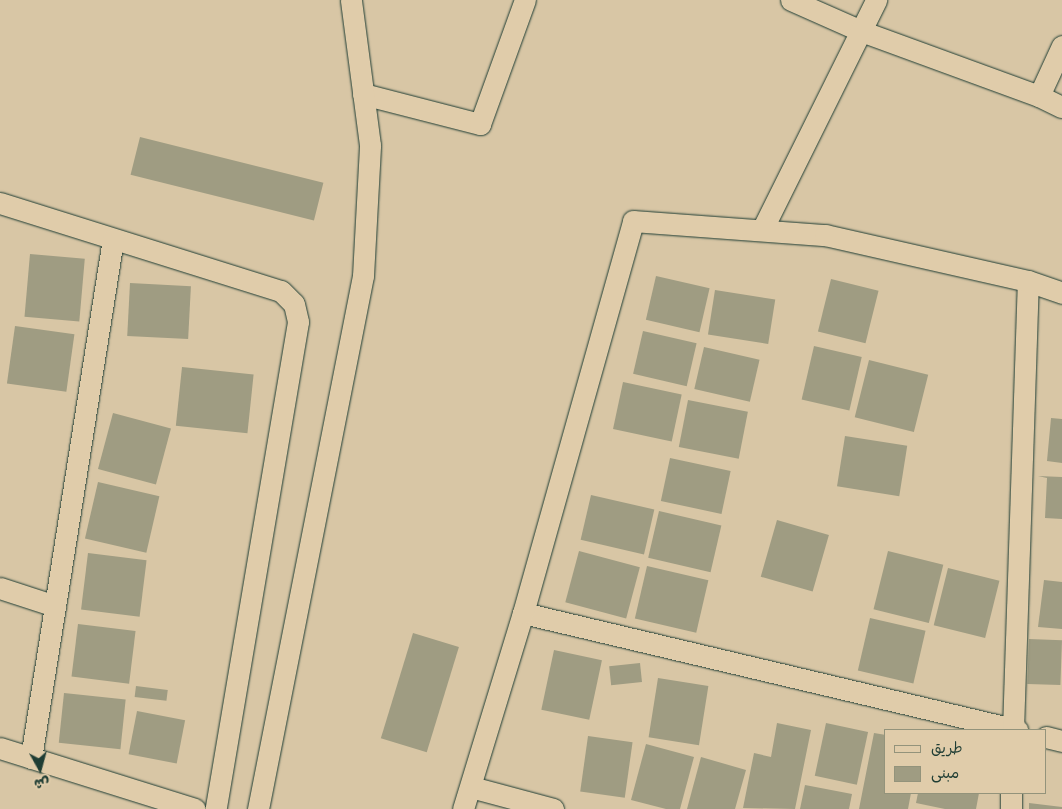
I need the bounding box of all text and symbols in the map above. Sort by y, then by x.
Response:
legend [884,729,1047,794]
text: طريق [931,737,963,757]
north arrow [15,744,65,794]
text: مبنى [931,762,959,782]
text: ش [33,774,51,795]

